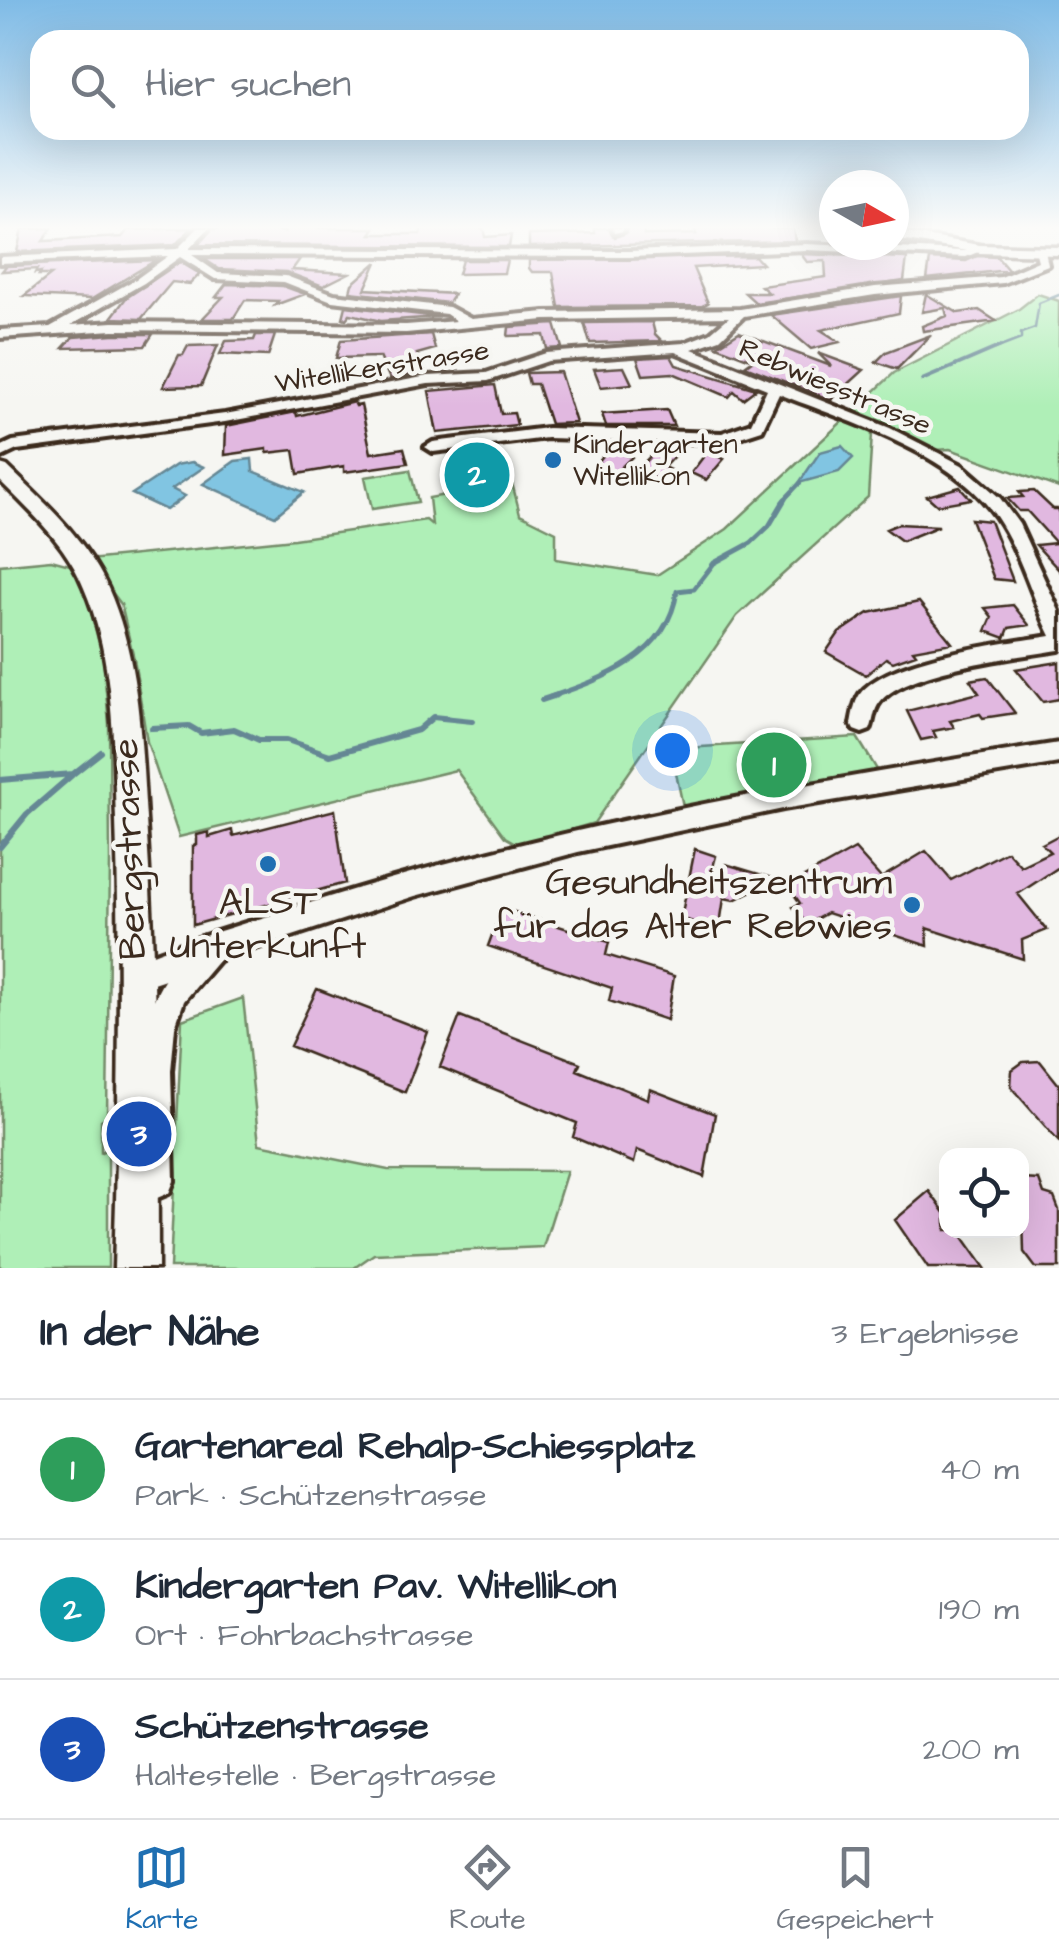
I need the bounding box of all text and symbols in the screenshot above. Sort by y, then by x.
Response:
search box [30,30,1029,140]
icon: search [65,58,120,113]
text: Hier suchen [145,59,351,111]
north arrow [819,170,909,260]
street label: Rebwiesstrasse [733,329,937,445]
street label: Witellikerstrasse [272,331,492,403]
place label: Kindergarten Witellikon [573,425,738,496]
pin: 2 [444,438,510,512]
marker: Kindergarten Witellikon [542,449,564,471]
your location [647,725,698,776]
pin: 1 [742,728,806,802]
street label: Bergstrasse [100,737,160,961]
marker: ALST Unterkunft [257,853,279,875]
place label: Gesundheitszentrum für das Alter Rebwies [493,857,892,953]
place label: ALST Unterkunft [170,877,366,973]
marker: Gesundheitszentrum für das Alter Rebwies [901,894,923,916]
pin: 3 [106,1096,172,1172]
map controls [939,1148,1029,1238]
button: locate [939,1148,1029,1238]
text: In der Nähe [40,1304,260,1362]
text: 3 Ergebnisse [831,1311,1019,1356]
text: Gartenareal Rehalp-Schiessplatz [135,1421,695,1473]
text: 1 [70,1447,75,1492]
text: 40 m [939,1447,1019,1492]
text: Park · Schützenstrasse [135,1473,487,1518]
text: Kindergarten Pav. Witellikon [135,1561,616,1613]
text: 2 [63,1587,82,1632]
text: 190 m [939,1587,1019,1632]
text: Ort · Fohrbachstrasse [135,1613,474,1658]
text: Schützenstrasse [135,1701,429,1753]
text: 3 [64,1727,81,1772]
text: 200 m [923,1727,1019,1772]
text: Haltestelle · Bergstrasse [135,1753,496,1798]
tab: Karte [125,1840,199,1939]
tab: Route [449,1840,526,1939]
tab: Gespeichert [777,1840,934,1939]

